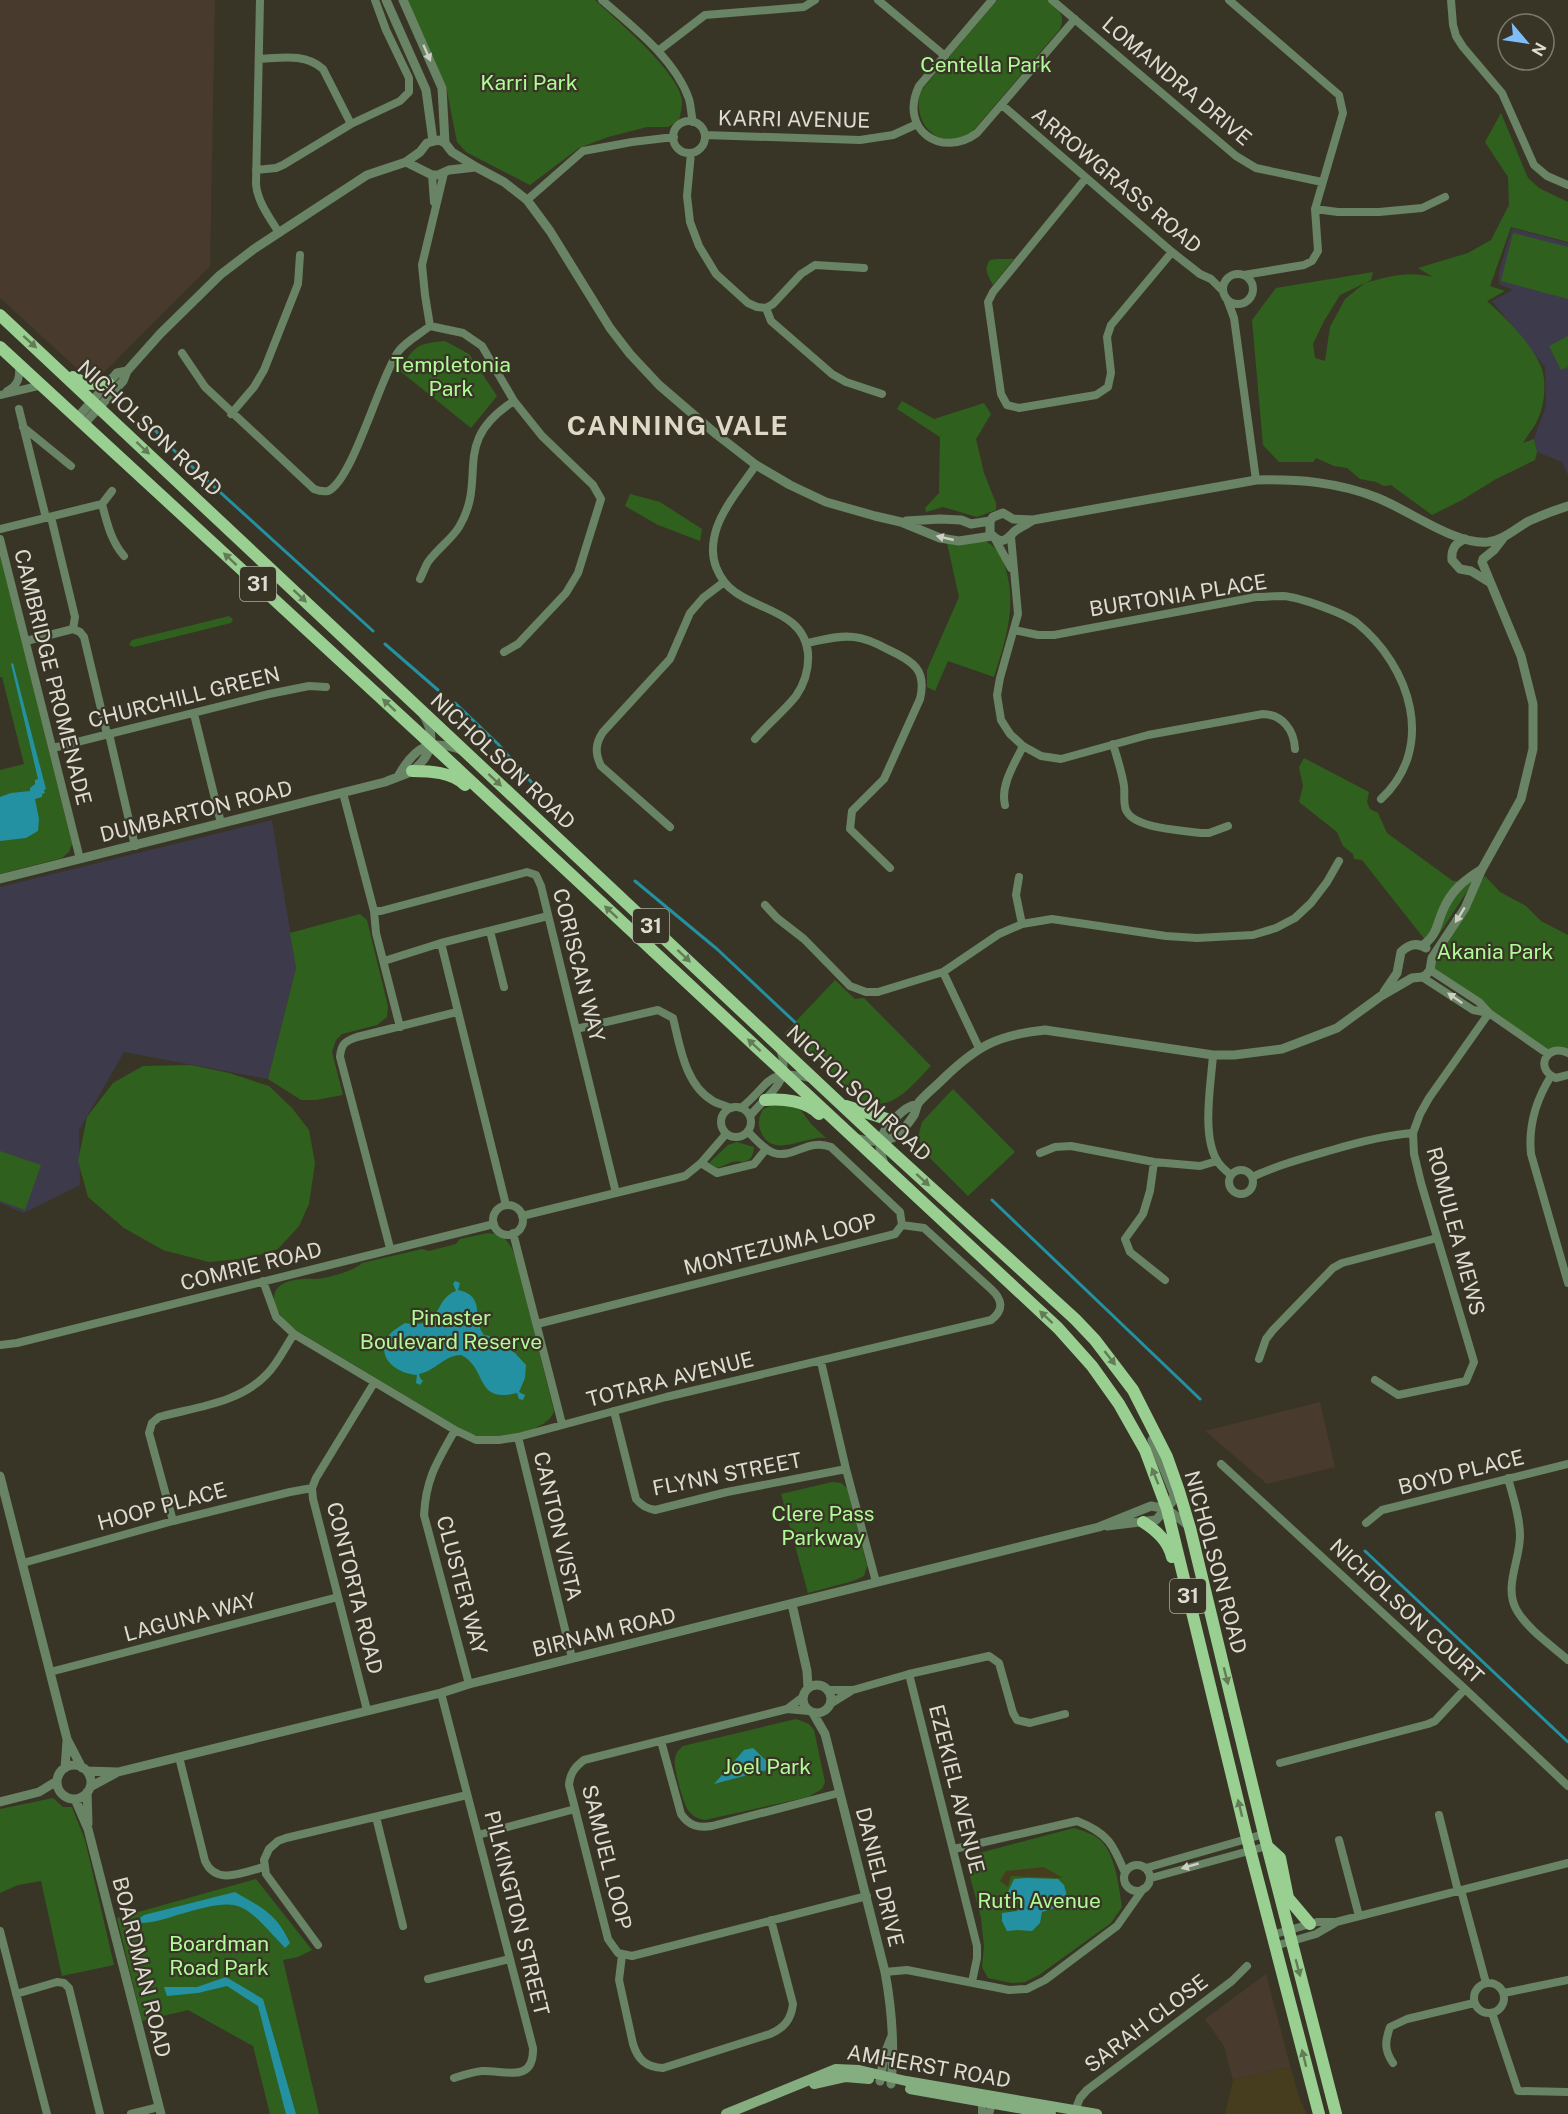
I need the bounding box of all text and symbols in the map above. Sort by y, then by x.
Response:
street label: LOMANDRA DRIVE [1097,11,1257,151]
north arrow [1496,12,1556,72]
text: N [1527,39,1550,59]
one-way arrow [422,45,432,63]
park label: Centella Park [920,52,1052,77]
park label: Karri Park [480,70,578,95]
street label: ARROWGRASS ROAD [1027,102,1207,258]
street label: KARRI AVENUE [718,105,870,133]
one-way arrow [22,335,37,349]
park label: Templetonia Park [391,352,511,401]
street label: NICHOLSON ROAD [73,355,227,501]
district label: CANNING VALE [567,409,789,441]
one-way arrow [135,440,149,454]
one-way arrow [936,532,955,542]
street label: CAMBRIDGE PROMENADE [9,546,97,808]
one-way arrow [223,553,238,566]
road number: 31 [240,567,276,601]
street label: BURTONIA PLACE [1087,569,1269,621]
one-way arrow [292,589,307,603]
street label: CHURCHILL GREEN [86,661,282,733]
street label: NICHOLSON ROAD [426,688,580,834]
one-way arrow [381,698,396,712]
one-way arrow [487,773,502,786]
street label: DUMBARTON ROAD [97,775,295,847]
street label: CORISCAN WAY [548,886,610,1044]
one-way arrow [604,906,619,919]
one-way arrow [1455,907,1466,924]
road number: 31 [633,909,669,943]
park label: Akania Park [1437,939,1554,964]
one-way arrow [676,949,691,962]
one-way arrow [1446,992,1463,1003]
street label: NICHOLSON ROAD [782,1020,936,1166]
one-way arrow [746,1038,761,1052]
street label: ROMULEA MEWS [1422,1144,1490,1318]
one-way arrow [916,1173,931,1187]
street label: MONTEZUMA LOOP [681,1208,879,1280]
street label: COMRIE ROAD [178,1236,324,1296]
park label: Pinaster Boulevard Reserve [360,1305,542,1354]
one-way arrow [1039,1311,1054,1324]
street label: TOTARA AVENUE [584,1346,756,1412]
one-way arrow [1103,1350,1116,1366]
street label: BOYD PLACE [1395,1444,1527,1500]
street label: FLYNN STREET [650,1447,804,1501]
street label: CANTON VISTA [529,1449,587,1603]
one-way arrow [1150,1467,1160,1485]
street label: NICHOLSON ROAD [1180,1468,1252,1656]
street label: HOOP PLACE [95,1477,229,1535]
street label: CONTORTA ROAD [322,1499,388,1677]
park label: Clere Pass Parkway [772,1501,874,1550]
street label: CLUSTER WAY [431,1513,493,1657]
street label: NICHOLSON COURT [1325,1533,1489,1689]
road number: 31 [1170,1579,1206,1613]
street label: LAGUNA WAY [121,1587,259,1647]
street label: BIRNAM ROAD [530,1602,678,1662]
one-way arrow [1222,1667,1231,1686]
street label: EZEKIEL AVENUE [924,1702,990,1876]
park label: Joel Park [723,1754,811,1779]
street label: SAMUEL LOOP [577,1782,637,1932]
one-way arrow [1234,1798,1244,1817]
street label: DANIEL DRIVE [851,1805,909,1949]
street label: PILKINGTON STREET [479,1808,555,2018]
one-way arrow [1181,1862,1199,1871]
street label: BOARDMAN ROAD [107,1874,177,2060]
park label: Ruth Avenue [977,1888,1101,1913]
park label: Boardman Road Park [169,1931,269,1980]
one-way arrow [1294,1958,1304,1977]
street label: SARAH CLOSE [1080,1969,1212,2077]
street label: AMHERST ROAD [845,2039,1013,2093]
one-way arrow [1298,2048,1308,2067]

